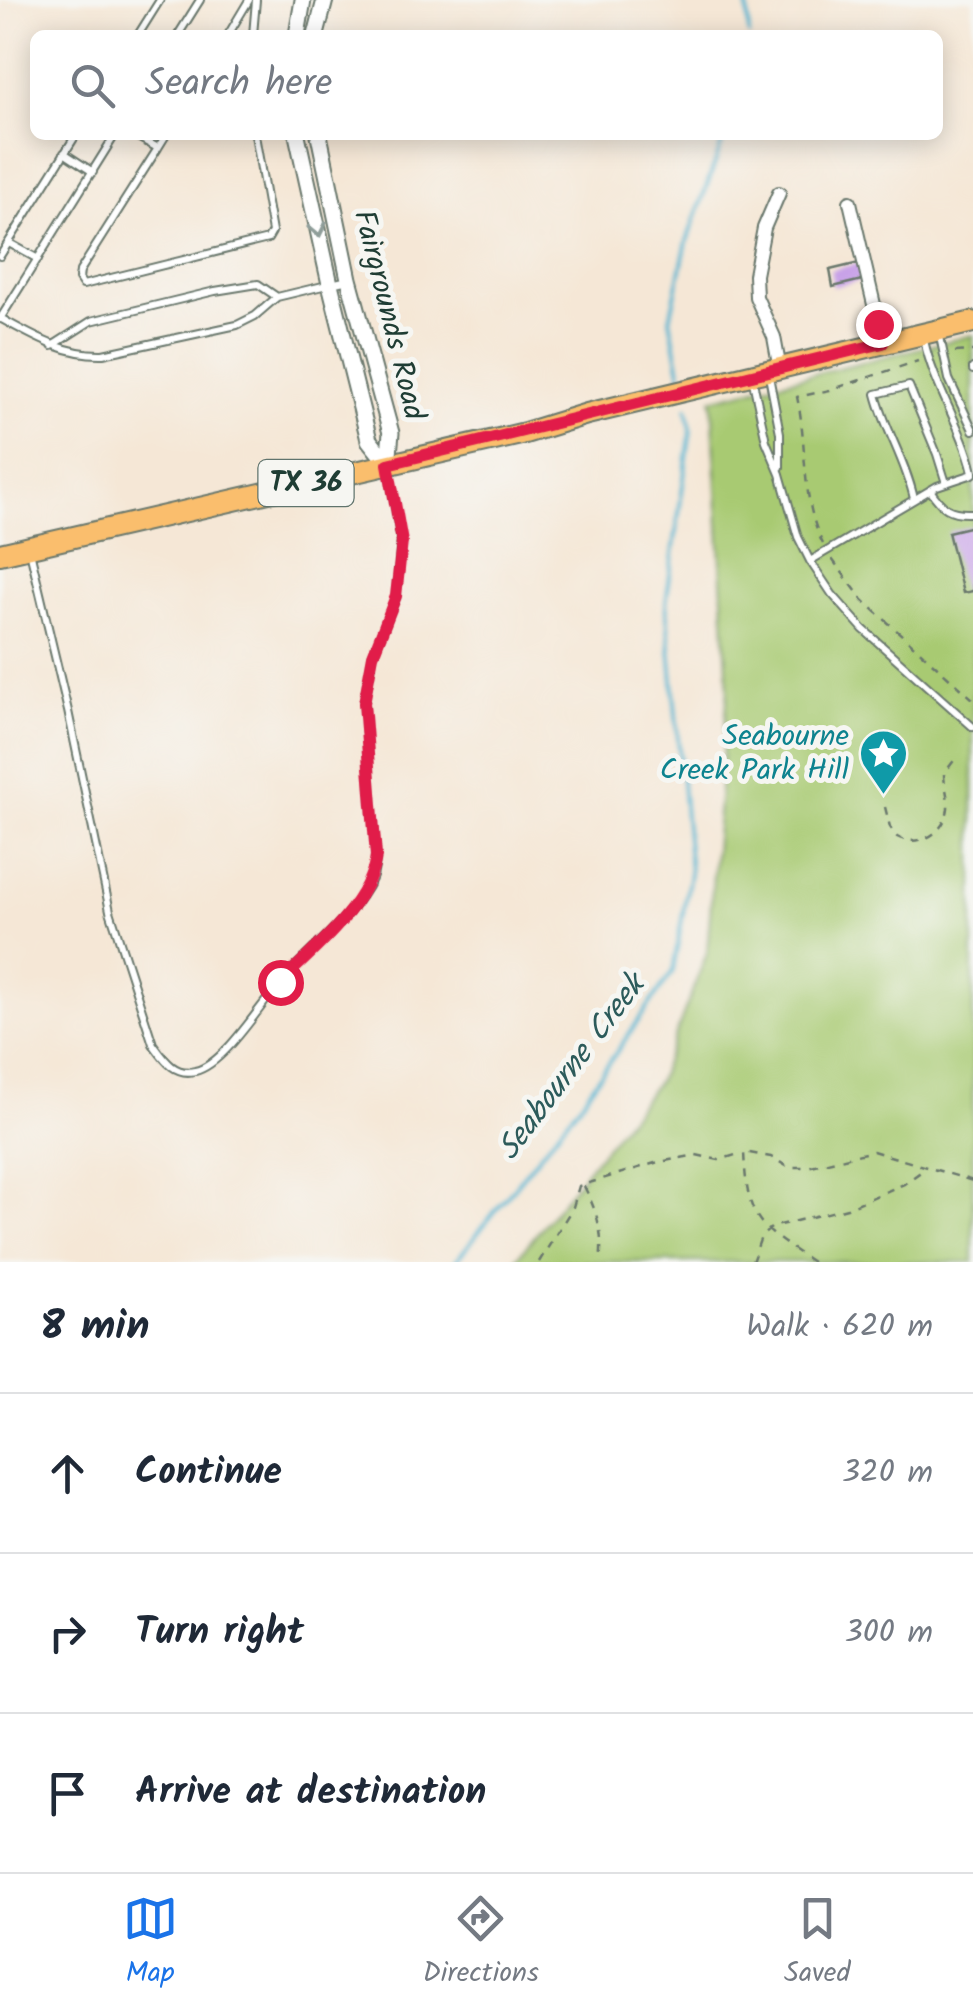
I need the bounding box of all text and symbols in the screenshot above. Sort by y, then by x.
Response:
search box [30,30,943,140]
text: Search here [145,55,332,115]
icon: search [65,58,120,113]
street label: Fairgrounds Road [339,205,438,426]
one-way arrow [306,221,327,238]
route end [856,302,902,348]
road number: TX 36 [258,460,354,506]
place label: Seabourne Creek Park Hill [660,713,849,795]
place icon: Seabourne Creek Park Hill [858,728,910,796]
route start [258,960,304,1006]
water label: Seabourne Creek [485,961,661,1172]
text: 8 min [40,1294,150,1361]
text: Walk · 620 m [746,1302,933,1353]
text: Continue [135,1443,282,1503]
icon: ahead [40,1446,95,1501]
text: 320 m [842,1448,933,1499]
text: Turn right [135,1603,304,1663]
icon: right [40,1606,95,1661]
text: 300 m [844,1608,933,1659]
text: Arrive at destination [135,1763,486,1823]
icon: arrive [40,1766,95,1821]
tab: Map [123,1891,178,1996]
tab: Directions [423,1891,539,1996]
tab: Saved [784,1891,850,1996]

